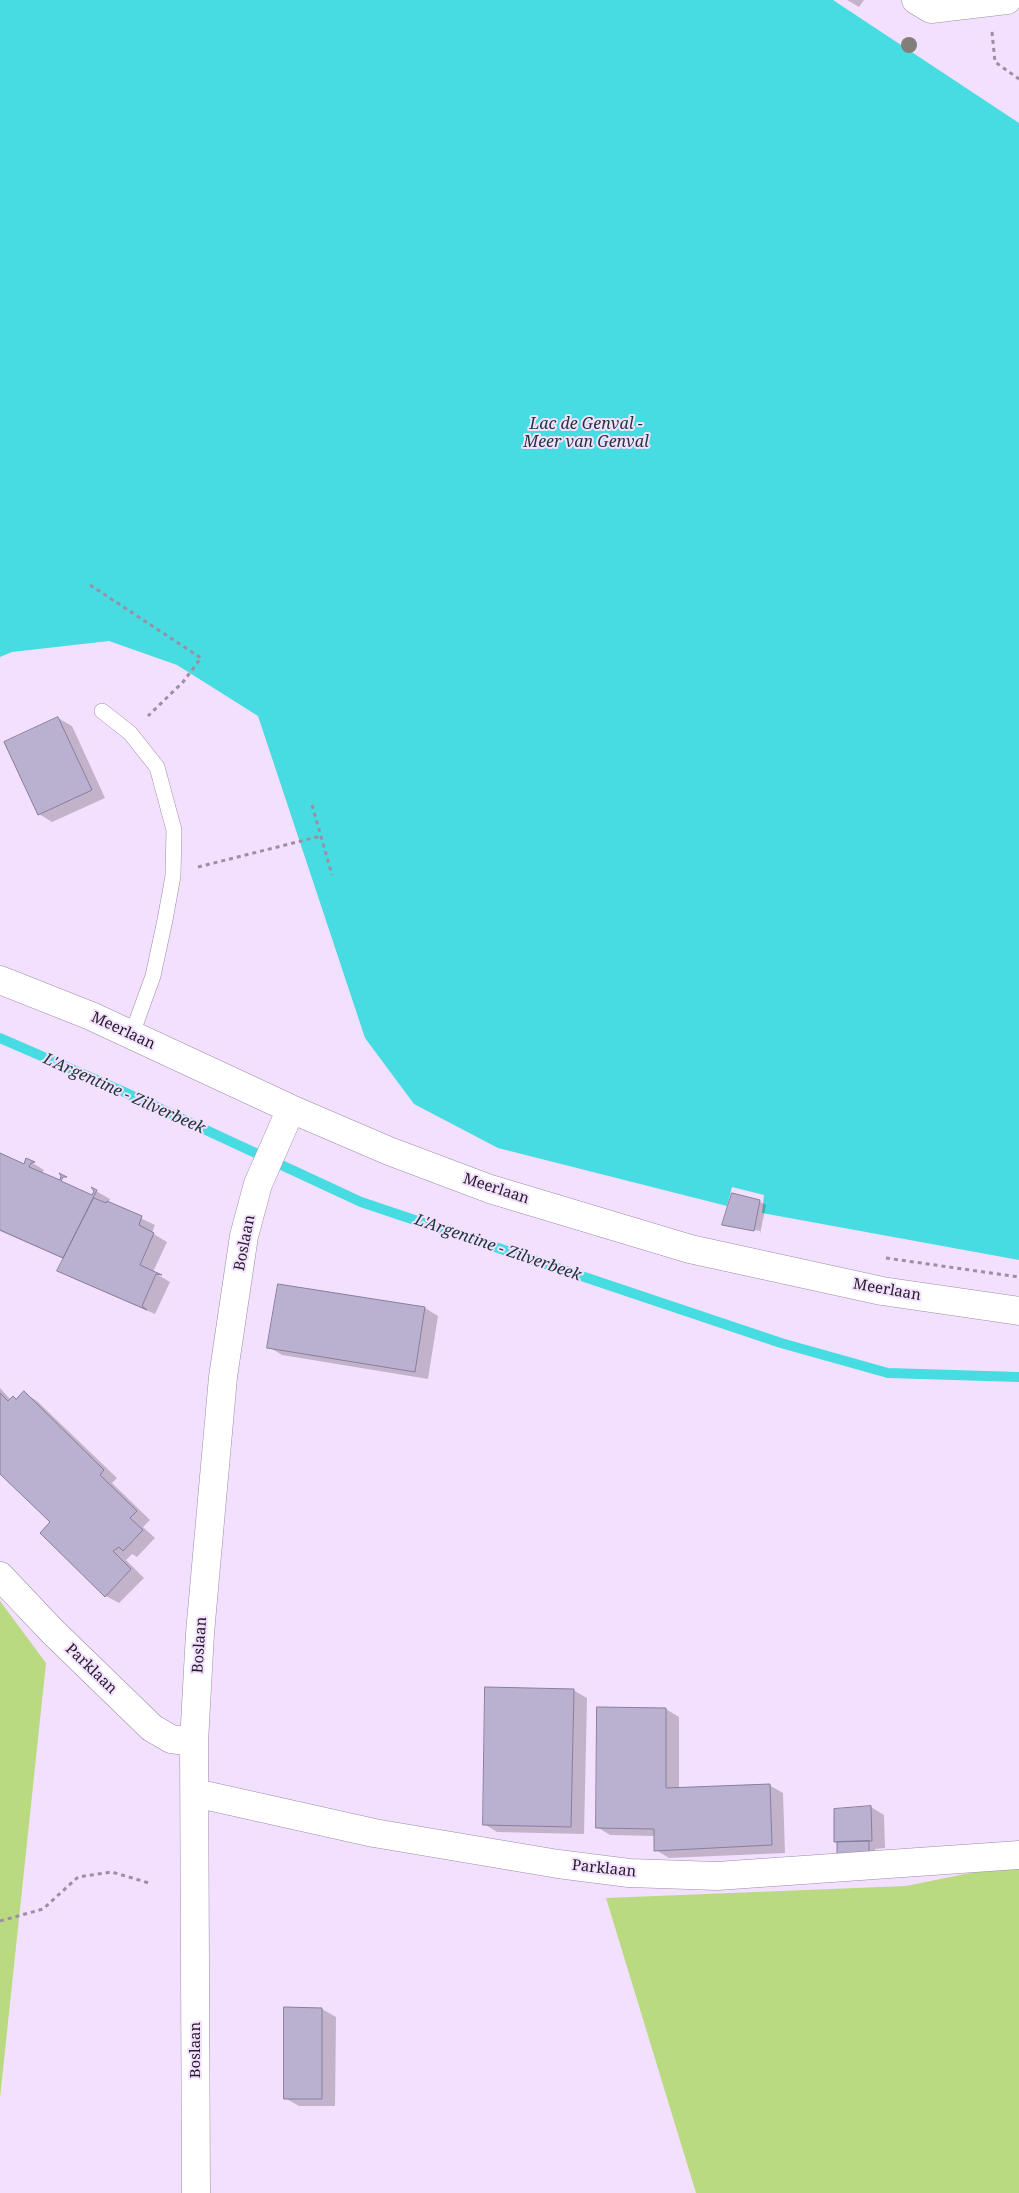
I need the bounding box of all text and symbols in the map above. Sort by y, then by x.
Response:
water label: Lac de Genval - Meer van Genval [523,414,649,452]
street label: Meerlaan [88,1008,158,1054]
water label: L'Argentine - Zilverbeek [40,1050,208,1138]
street label: Meerlaan [461,1170,531,1208]
water label: L'Argentine - Zilverbeek [412,1210,584,1286]
street label: Boslaan [231,1214,259,1272]
street label: Meerlaan [852,1275,922,1305]
street label: Boslaan [189,1616,211,1674]
street label: Parklaan [62,1640,120,1698]
street label: Parklaan [571,1857,637,1881]
street label: Boslaan [187,2022,205,2078]

